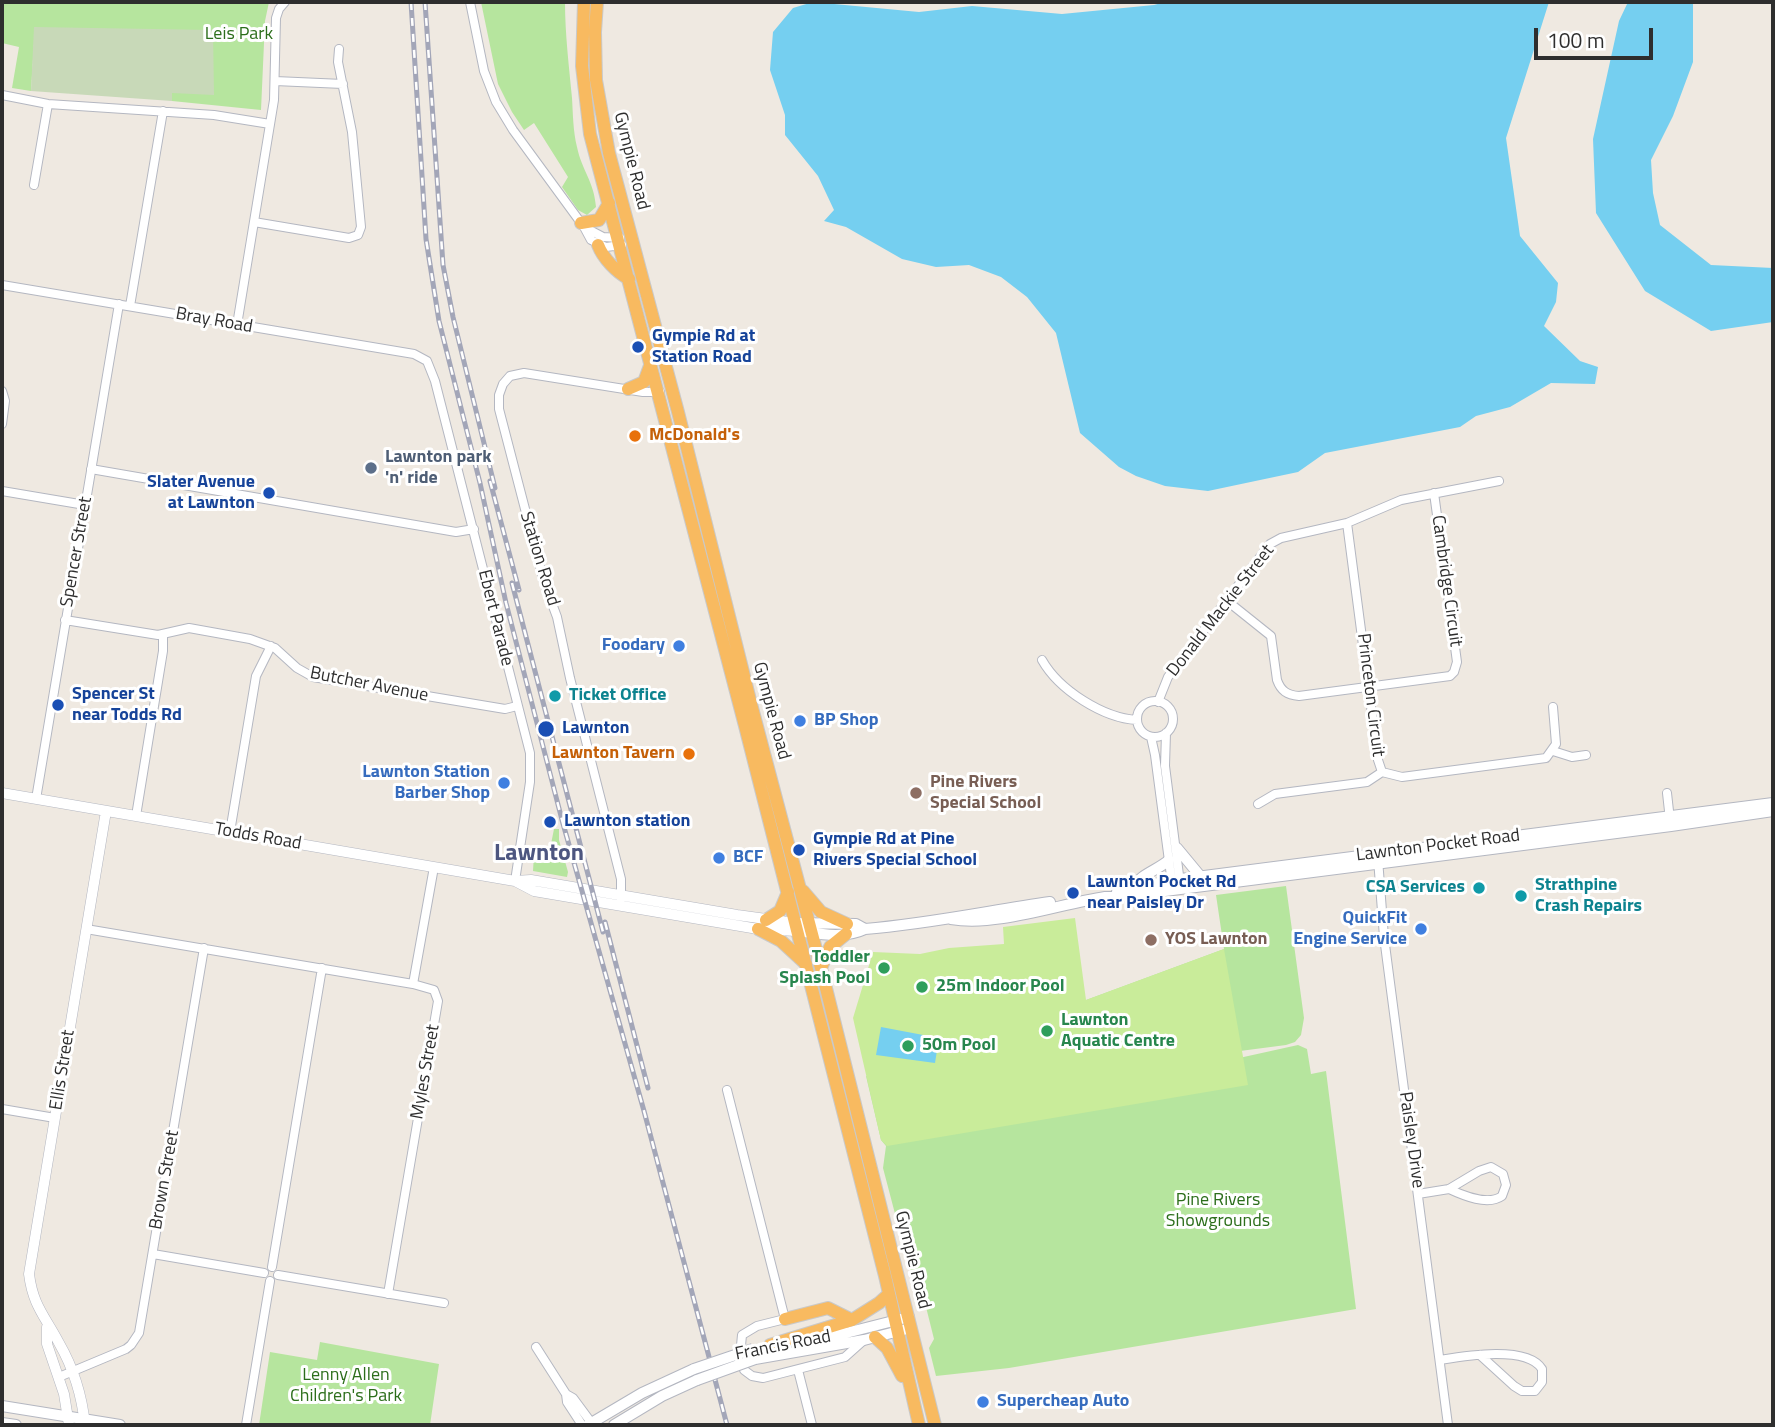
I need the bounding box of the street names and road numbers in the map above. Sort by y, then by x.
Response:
street label: Gympie Road [608,110,654,212]
street label: Bray Road [174,304,254,338]
street label: Spencer Street [57,495,97,609]
street label: Station Road [514,509,564,609]
street label: Cambridge Circuit [1426,514,1466,648]
street label: Donald Mackie Street [1163,541,1279,681]
street label: Ebert Parade [473,568,517,668]
street label: Princeton Circuit [1352,632,1388,758]
street label: Gympie Road [748,660,794,762]
street label: Butcher Avenue [308,663,430,707]
street label: Todds Road [213,819,303,855]
street label: Lawnton Pocket Road [1355,825,1521,867]
street label: Myles Street [407,1023,445,1121]
street label: Ellis Street [46,1028,80,1112]
street label: Paisley Drive [1394,1090,1428,1190]
street label: Brown Street [146,1129,184,1231]
street label: Gympie Road [889,1209,935,1311]
street label: Francis Road [733,1326,833,1366]

